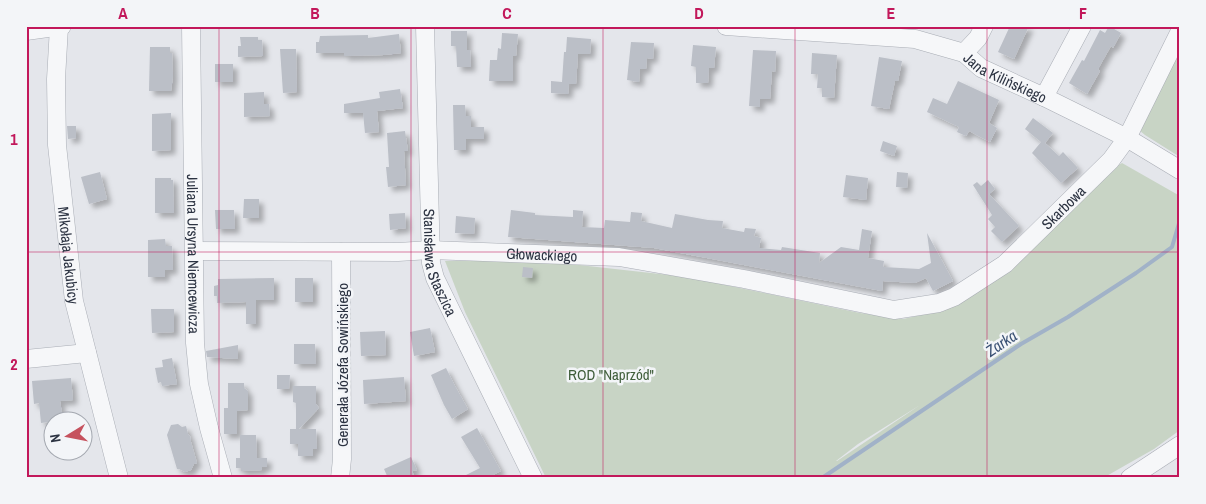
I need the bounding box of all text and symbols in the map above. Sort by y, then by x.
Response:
text: A [118,2,128,24]
text: B [310,2,320,24]
text: C [502,2,512,24]
text: D [694,2,704,24]
text: E [887,2,896,24]
text: F [1079,2,1087,24]
street label: Jana Kilińskiego [959,47,1050,107]
text: 1 [10,128,18,150]
street label: Juliana Ursyna Niemcewicza [182,174,205,334]
street label: Skarbowa [1036,180,1090,234]
street label: Mikołaja Jakubicy [53,205,85,306]
street label: Stanisława Staszica [419,208,462,319]
street label: Głowackiego [506,242,578,266]
street label: Generała Józefa Sowińskiego [332,283,353,447]
water label: Żarka [980,325,1021,362]
text: 2 [10,353,18,375]
park label: ROD "Naprzód" [568,364,654,385]
north arrow [42,412,92,462]
text: N [46,433,65,444]

